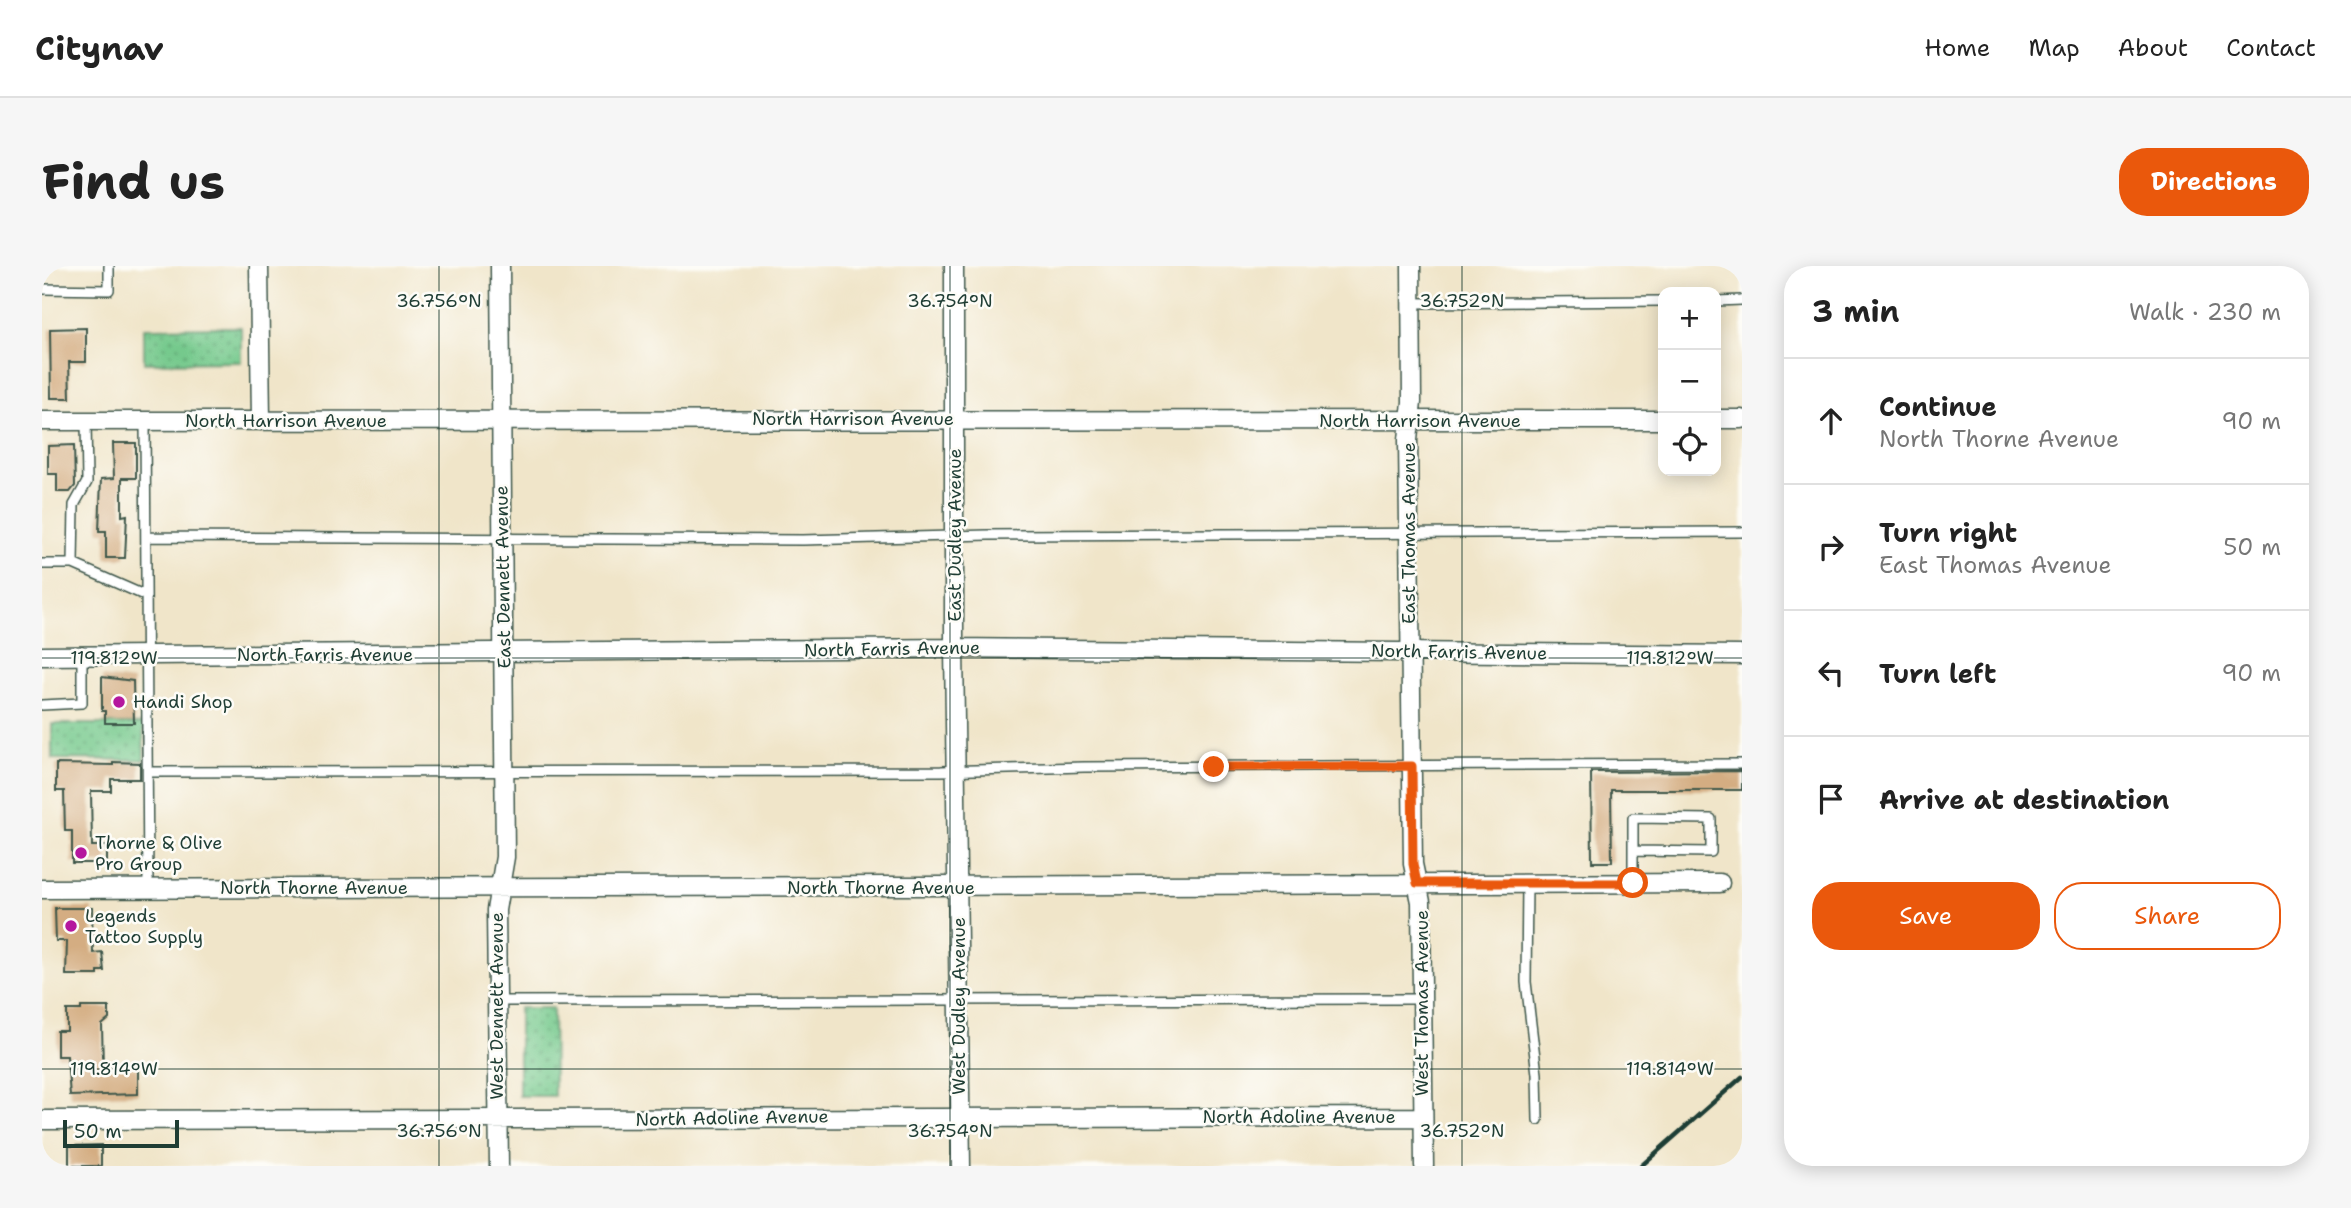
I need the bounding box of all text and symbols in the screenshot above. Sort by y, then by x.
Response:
text: Citynav [35,26,164,71]
text: Home [1924,32,1990,64]
text: Map [2028,32,2080,64]
text: About [2118,32,2188,64]
text: Contact [2226,32,2316,64]
button: Directions [2119,148,2309,216]
text: Find us [42,149,225,215]
map controls [1658,287,1721,476]
button: + [1658,287,1721,350]
text: 36.756°N [396,289,482,313]
text: 36.754°N [907,289,993,313]
text: 36.752°N [1420,289,1504,313]
text: 3 min [1812,291,1899,332]
text: Walk · 230 m [2129,297,2281,327]
button: − [1658,350,1721,413]
text: Continue [1879,389,1997,424]
icon: ahead [1812,402,1850,440]
text: 90 m [2221,406,2281,436]
street label: North Harrison Avenue [752,407,954,431]
street label: North Harrison Avenue [185,409,387,433]
street label: North Harrison Avenue [1319,409,1521,433]
button: locate [1658,413,1721,476]
text: North Thorne Avenue [1879,424,2119,454]
street label: East Thomas Avenue [1397,442,1421,624]
street label: East Dudley Avenue [943,448,967,622]
street label: East Dennett Avenue [489,485,517,669]
text: Turn right [1879,515,2017,550]
icon: right [1812,528,1850,566]
text: 50 m [2223,532,2281,562]
text: East Thomas Avenue [1879,550,2112,580]
street label: North Farris Avenue [804,635,980,663]
street label: North Farris Avenue [1371,638,1547,666]
street label: North Farris Avenue [237,643,413,667]
text: 119.812°W [70,646,158,670]
text: 119.812°W [1626,646,1714,670]
icon: left [1812,654,1850,692]
text: Turn left [1879,656,1996,691]
text: 90 m [2221,658,2281,688]
place label: Handi Shop [133,690,233,714]
marker: Handi Shop [111,694,127,710]
route end [1198,751,1229,782]
icon: arrive [1812,780,1850,818]
text: Arrive at destination [1879,782,2169,817]
place label: Thorne & Olive Pro Group [95,831,223,876]
marker: Thorne & Olive Pro Group [73,845,89,861]
route start [1617,867,1648,898]
street label: North Thorne Avenue [220,876,408,900]
street label: North Thorne Avenue [787,876,975,900]
button: Save [1812,882,2040,950]
button: Share [2054,882,2281,950]
place label: Legends Tattoo Supply [85,904,203,949]
street label: West Thomas Avenue [1410,910,1434,1096]
street label: West Dennett Avenue [485,912,509,1100]
street label: West Dudley Avenue [947,917,971,1095]
marker: Legends Tattoo Supply [63,918,79,934]
text: 119.814°W [70,1057,158,1081]
text: 119.814°W [1626,1057,1714,1081]
street label: North Adoline Avenue [635,1104,829,1132]
street label: North Adoline Avenue [1202,1105,1396,1129]
scale bar [63,1117,178,1149]
text: 50 m [74,1119,122,1144]
text: 36.756°N [396,1119,482,1143]
text: 36.754°N [907,1119,993,1143]
text: 36.752°N [1420,1119,1504,1143]

